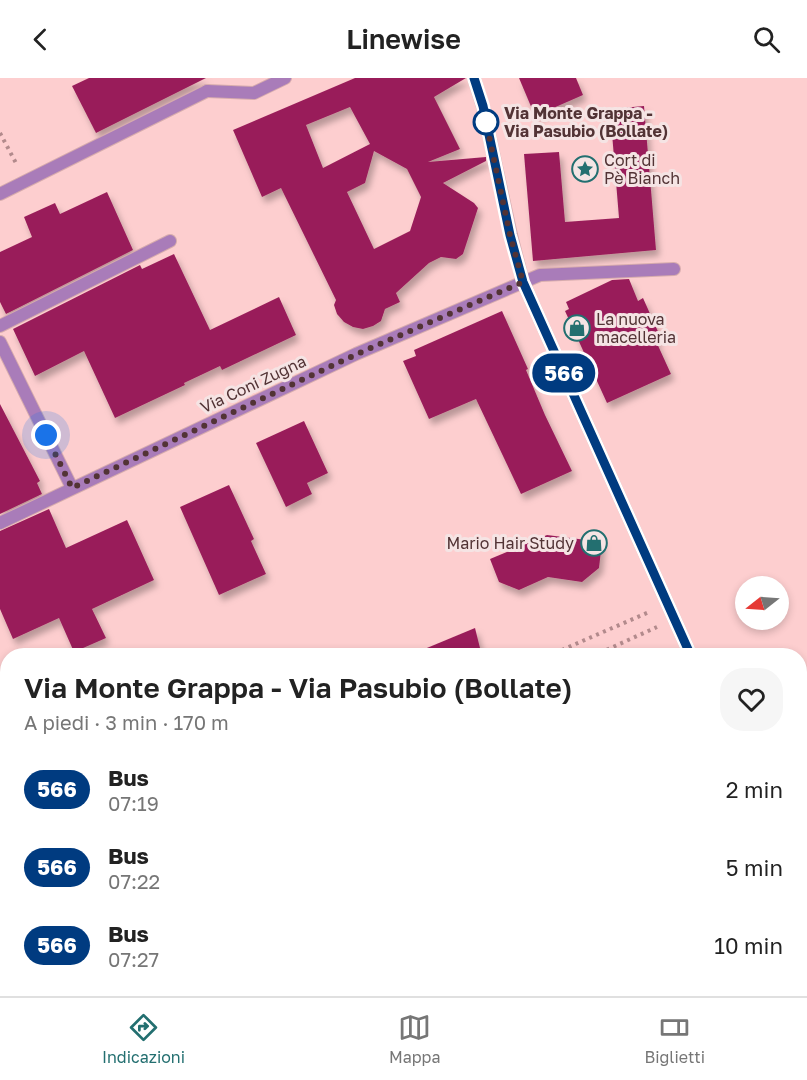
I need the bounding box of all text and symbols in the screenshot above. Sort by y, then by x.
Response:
icon: back [24,23,57,56]
text: Linewise [346,23,461,55]
icon: search [750,23,783,56]
place label: Via Monte Grappa - Via Pasubio (Bollate) [504,103,668,141]
marker: Via Monte Grappa - Via Pasubio (Bollate) [473,109,499,135]
place label: Cort di Pè Bianch [604,150,680,188]
place icon: Cort di Pè Bianch [570,154,600,184]
place label: La nuova macelleria [596,309,676,347]
shop icon: La nuova macelleria [562,313,592,343]
street label: Via Coni Zugna [197,351,309,417]
line badge: 566 [530,354,598,392]
text: 566 [544,360,584,386]
your location [31,420,61,450]
shop icon: Mario Hair Study [579,528,609,558]
place label: Mario Hair Study [447,533,574,553]
north arrow [735,576,789,630]
map controls [735,576,789,630]
button: heart [720,668,783,731]
text: Via Monte Grappa - Via Pasubio (Bollate) [24,671,572,704]
text: A piedi · 3 min · 170 m [24,710,229,734]
text: Bus [108,764,149,791]
text: 566 [37,776,77,802]
text: 2 min [726,776,783,803]
text: 07:19 [108,791,159,815]
text: Bus [108,842,149,869]
text: 566 [37,854,77,880]
text: 5 min [726,854,783,881]
text: 07:22 [108,869,160,893]
text: Bus [108,920,149,947]
text: 566 [37,932,77,958]
text: 10 min [714,932,783,959]
text: 07:27 [108,947,159,971]
tab: Indicazioni [102,1011,185,1067]
tab: Mappa [389,1011,440,1067]
tab: Biglietti [645,1011,705,1067]

